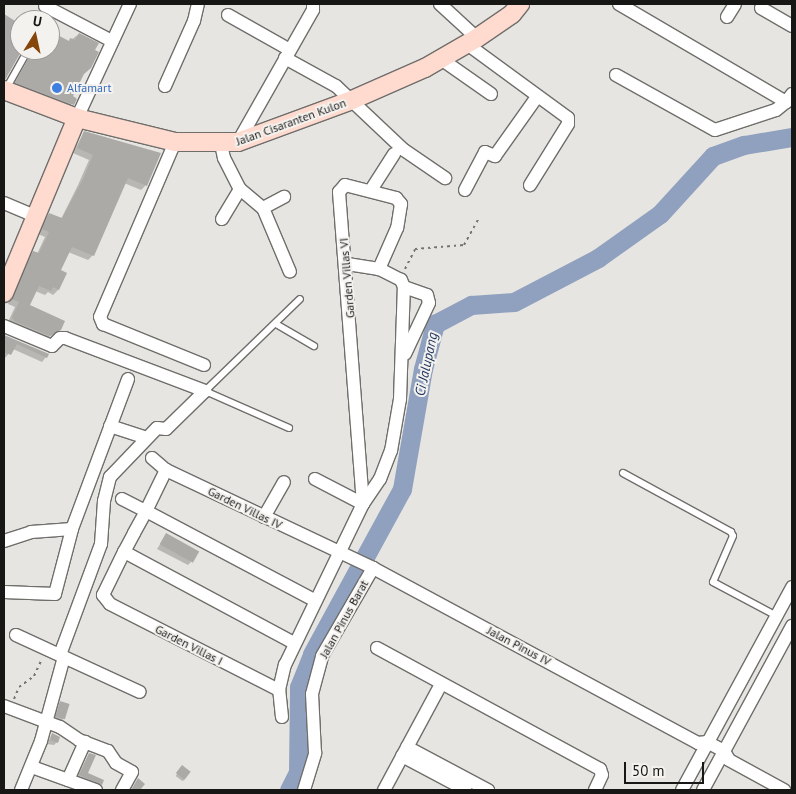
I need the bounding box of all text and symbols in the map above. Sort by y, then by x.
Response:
north arrow [10,10,60,60]
text: U [32,12,43,31]
place label: Alfamart [67,81,112,95]
marker: Alfamart [51,82,63,94]
street label: Jalan Cisaranten Kulon [234,95,348,149]
street label: Garden Villas VI [336,237,358,319]
water label: Ci Jalupang [411,331,441,397]
street label: Garden Villas IV [205,484,285,532]
street label: Jalan Pinus Barat [317,577,371,661]
street label: Garden Villas I [153,622,225,668]
street label: Jalan Pinus IV [485,623,553,669]
scale bar [626,752,706,784]
text: 50 m [632,761,665,780]

